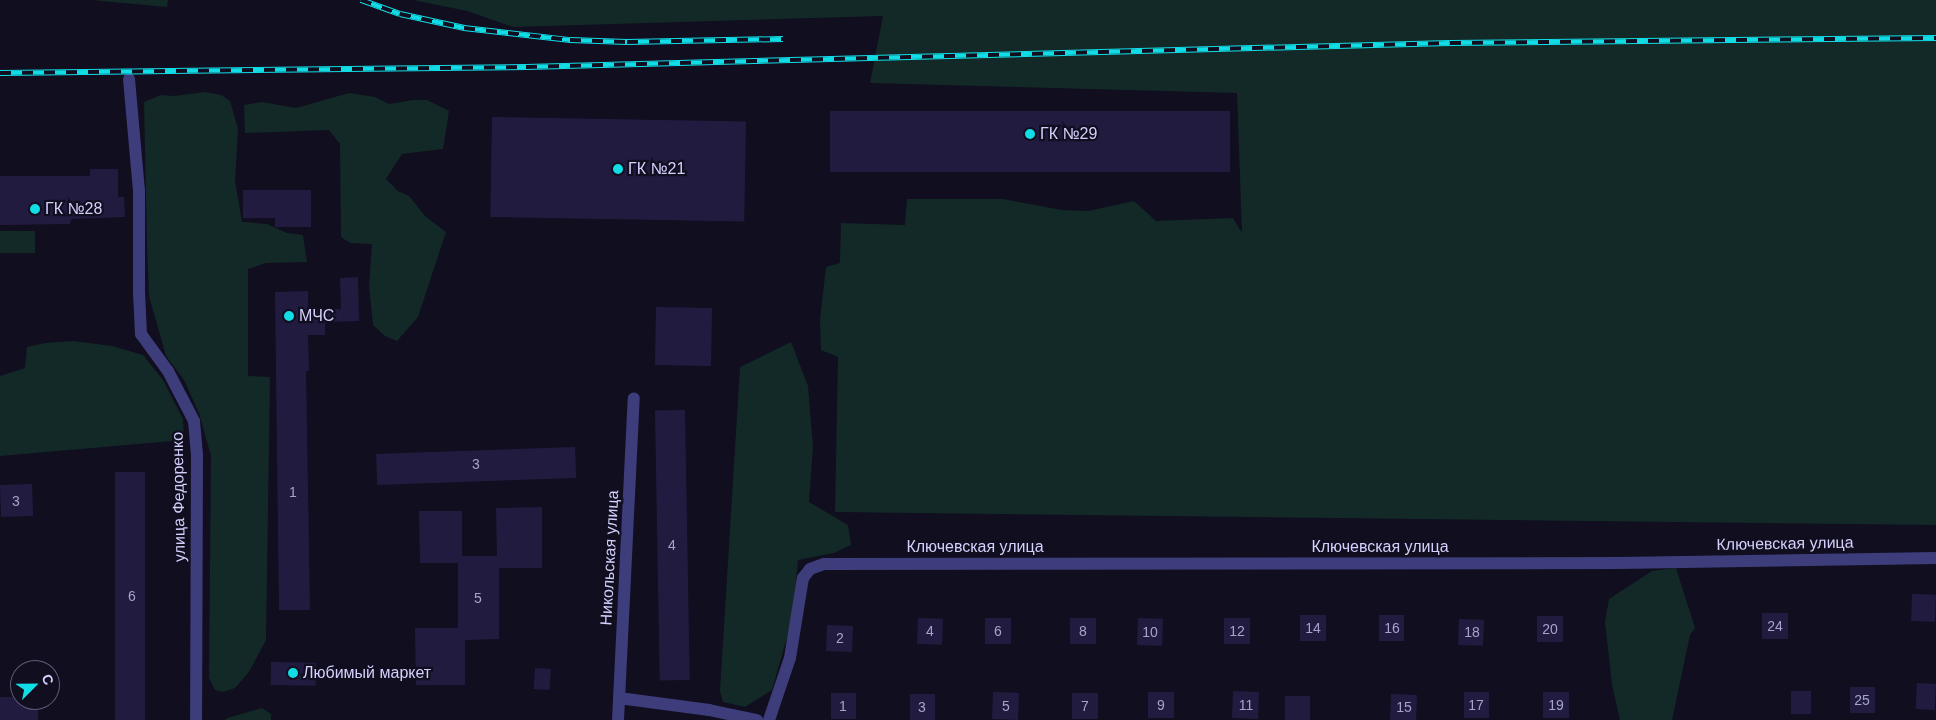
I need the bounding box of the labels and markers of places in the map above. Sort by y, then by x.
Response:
place label: ГК №29 [1040,124,1097,144]
marker: ГК №29 [1024,128,1036,140]
place label: ГК №21 [628,159,685,179]
marker: ГК №21 [612,163,624,175]
place label: ГК №28 [45,199,102,219]
marker: ГК №28 [29,203,41,215]
place label: МЧС [299,306,334,326]
marker: МЧС [283,310,295,322]
place label: Любимый маркет [303,663,431,683]
marker: Любимый маркет [287,667,299,679]

